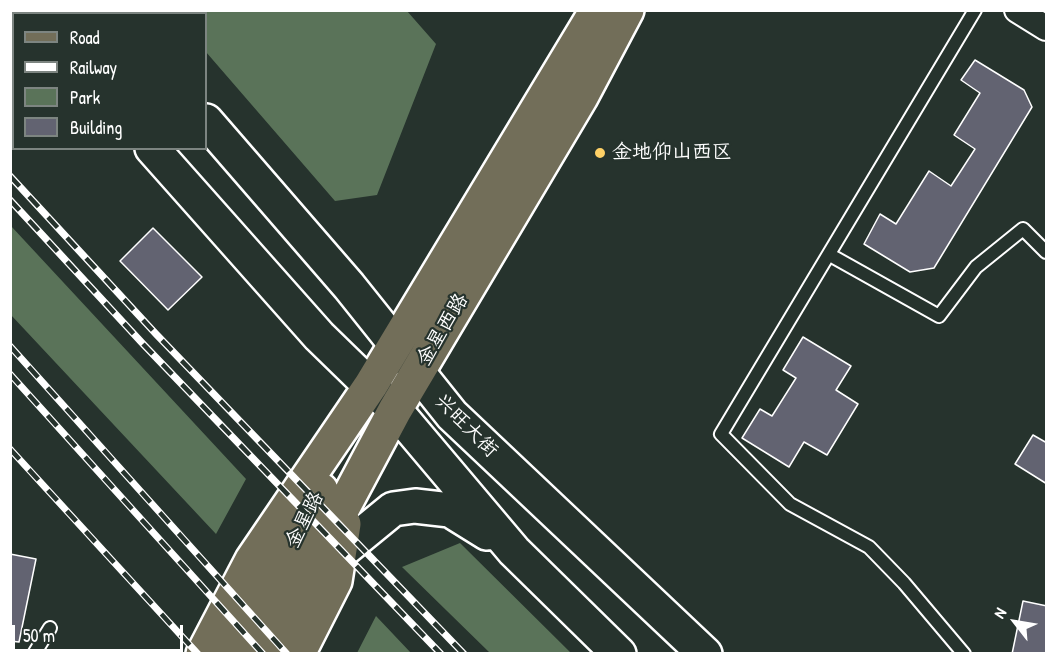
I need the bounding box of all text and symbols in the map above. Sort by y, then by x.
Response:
legend [12,12,207,150]
text: Road [70,25,100,50]
text: Railway [70,55,117,80]
text: Park [70,85,100,110]
text: Building [70,115,122,140]
place label: 金地仰山西区 [612,141,732,165]
marker: 金地仰山西区 [593,146,607,160]
street label: 金星西路 [412,290,474,370]
street label: 兴旺大街 [429,389,503,463]
street label: 金星路 [281,488,329,552]
north arrow [985,592,1045,652]
text: N [988,603,1011,622]
scale bar [15,613,186,651]
text: 50 m [23,623,55,648]

